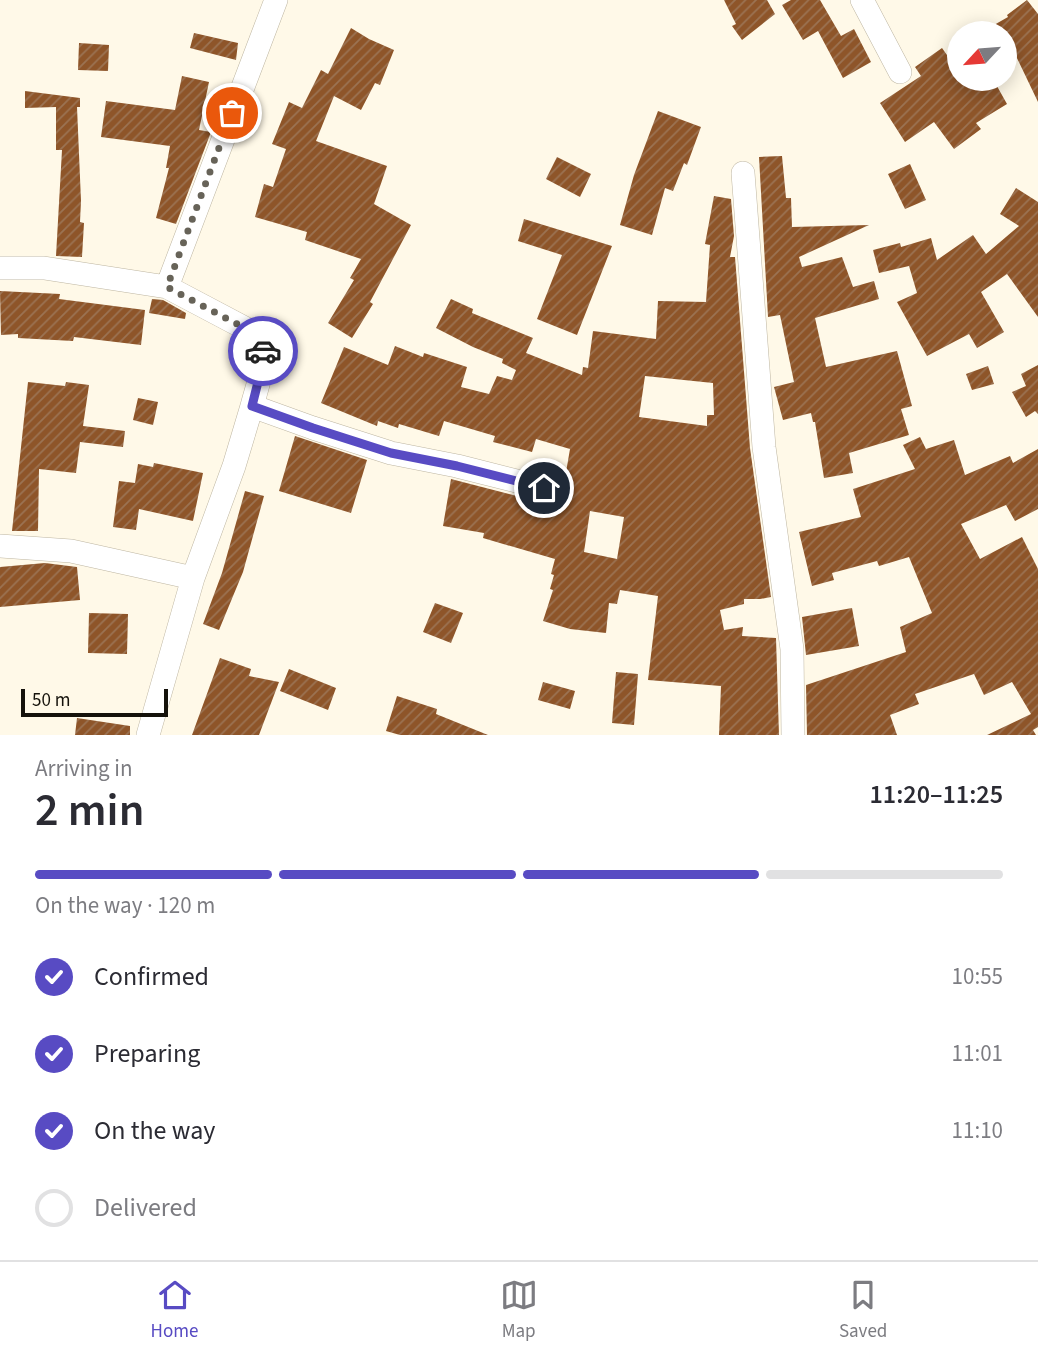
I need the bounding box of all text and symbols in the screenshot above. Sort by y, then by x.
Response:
north arrow [947,21,1017,91]
map controls [947,21,1017,91]
pin [202,83,262,143]
icon: bag [213,94,251,132]
courier [228,316,298,386]
icon: car [244,332,282,370]
pin [514,458,574,518]
icon: home [525,469,563,507]
scale bar [21,686,168,718]
text: 50 m [32,687,70,714]
text: Arriving in [35,752,133,785]
text: 11:20–11:25 [870,776,1003,813]
text: 2 min [35,778,144,843]
text: On the way · 120 m [35,889,215,922]
icon: check [35,958,73,996]
text: Confirmed [94,958,209,995]
text: 10:55 [952,960,1003,993]
icon: check [35,1035,73,1073]
text: Preparing [94,1035,200,1072]
text: 11:01 [952,1037,1003,1070]
icon: check [35,1112,73,1150]
text: On the way [94,1112,215,1149]
text: 11:10 [952,1114,1003,1147]
text: Delivered [94,1189,197,1226]
tab: Home [151,1276,198,1345]
tab: Map [500,1276,538,1345]
tab: Saved [839,1276,887,1345]

